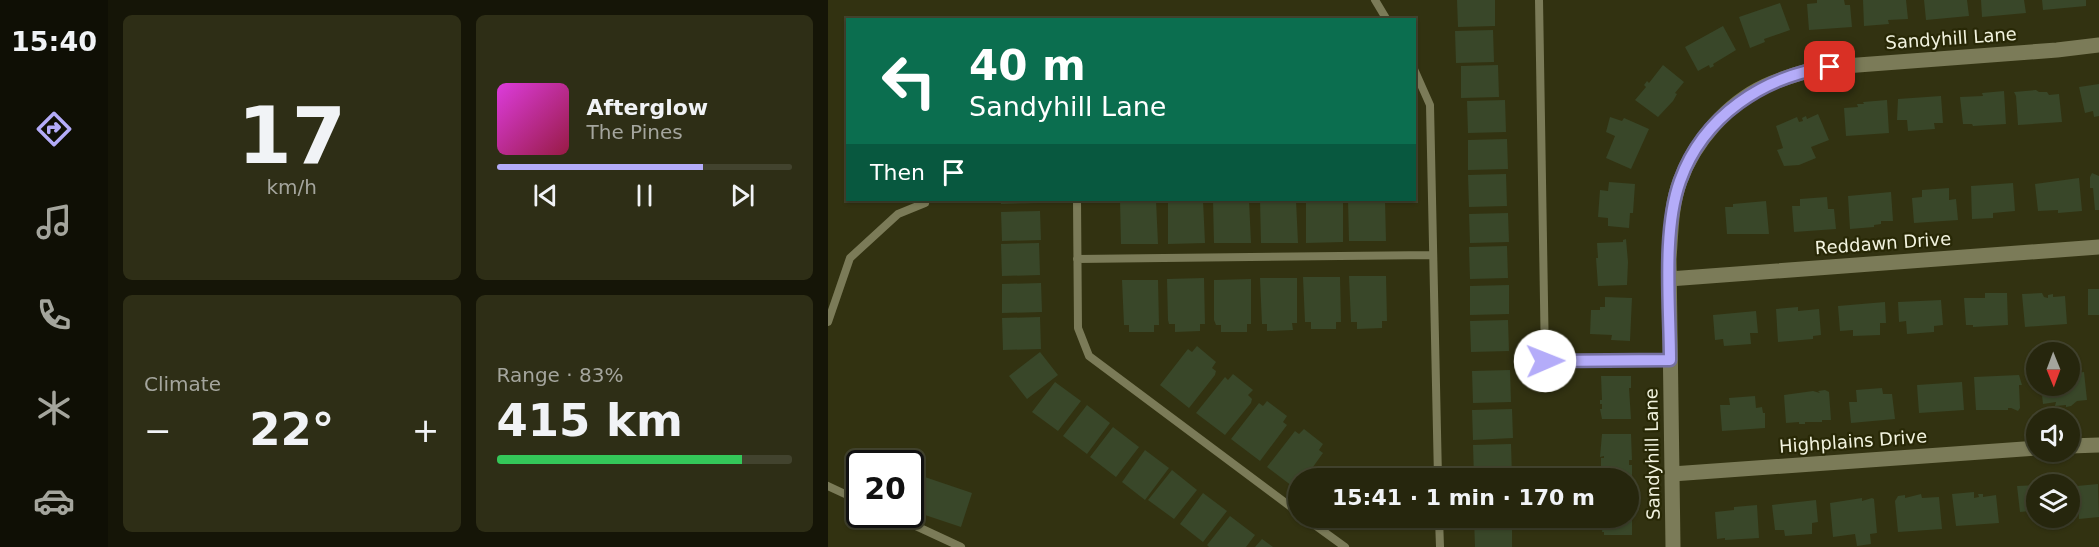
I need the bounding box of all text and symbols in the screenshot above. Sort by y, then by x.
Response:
street label: Sandyhill Lane [1885,23,2017,53]
text: 15:40 [11,26,97,57]
text: 40 m [969,41,1086,90]
pin [1804,41,1855,92]
icon: left [870,42,948,120]
icon: arrive [1813,50,1846,83]
text: 17 [237,91,346,181]
text: Sandyhill Lane [969,91,1166,122]
text: Afterglow [587,95,708,120]
icon: directions [33,108,75,150]
text: The Pines [587,120,683,144]
icon: arrive [937,156,970,189]
text: Then [870,160,925,185]
text: km/h [267,175,317,199]
icon: previous [529,179,562,212]
icon: pause [628,179,661,212]
icon: next [726,179,759,212]
icon: music [33,201,75,243]
street label: Reddawn Drive [1814,228,1952,258]
icon: phone [33,294,75,336]
position arrow [1513,329,1577,393]
north arrow [2026,342,2080,396]
map controls [2026,342,2080,528]
text: Range · 83% [497,363,623,387]
text: Climate [144,372,221,396]
icon: climate [33,387,75,429]
street label: Sandyhill Lane [1640,388,1664,520]
text: 415 km [497,394,683,447]
text: 22° [249,403,334,456]
button: sound [2026,408,2080,462]
text: − [144,411,172,450]
text: + [412,411,440,450]
street label: Highplains Drive [1778,425,1928,457]
speed limit sign: 20 [846,450,924,528]
button: layers [2026,474,2080,528]
icon: car [33,480,75,522]
text: 15:41 · 1 min · 170 m [1332,485,1595,510]

